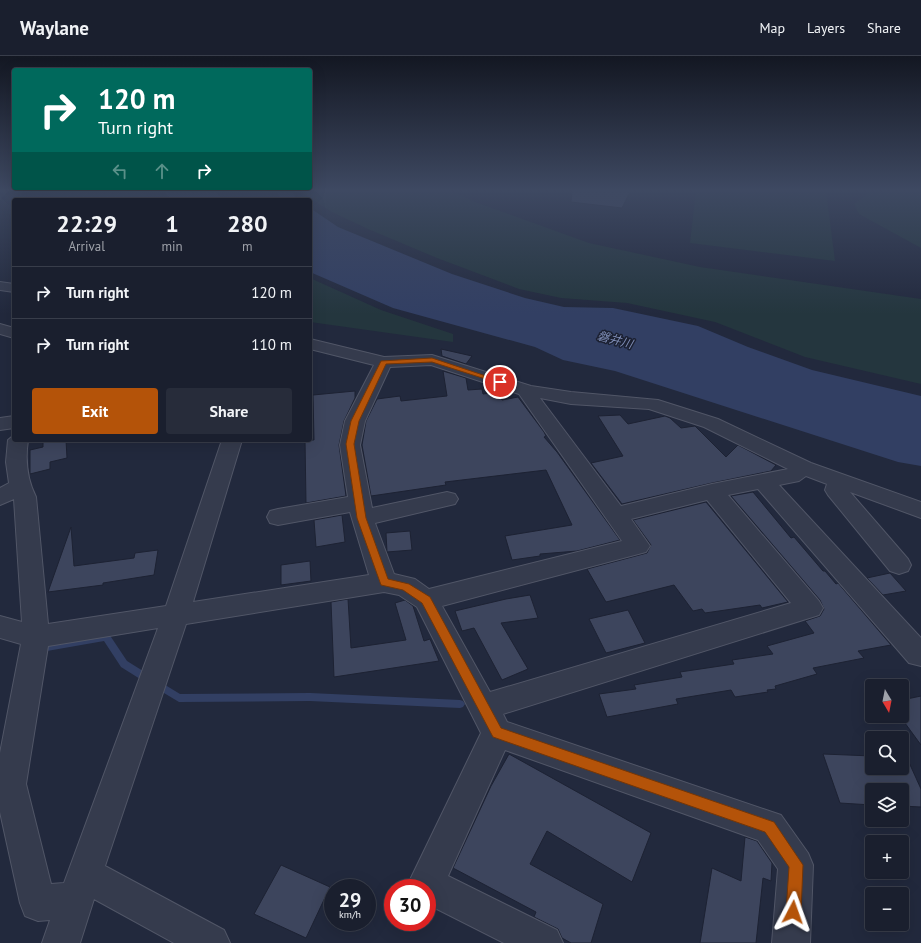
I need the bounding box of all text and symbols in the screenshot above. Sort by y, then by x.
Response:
text: Waylane [20,16,89,40]
text: Map [759,19,785,37]
text: Layers [807,19,845,37]
text: Share [867,19,901,37]
text: 120 m [98,80,175,117]
icon: right [32,84,84,136]
text: Turn right [98,116,173,139]
icon: left [109,160,131,182]
icon: ahead [151,160,173,182]
icon: right [193,160,215,182]
text: 22:29 [56,208,117,239]
text: 1 [165,208,179,239]
text: 280 [227,208,268,239]
text: Arrival [69,238,105,255]
text: min [161,238,183,255]
text: m [242,238,253,255]
icon: right [32,282,54,304]
text: Turn right [66,283,129,302]
text: 120 m [251,283,292,302]
water label: 磐井川 [596,328,636,352]
icon: right [32,334,54,356]
text: Turn right [66,335,129,354]
text: 110 m [251,335,292,354]
pin [483,365,517,399]
icon: arrive [489,371,511,393]
button: Exit [32,388,158,434]
button: Share [166,388,292,434]
north arrow [865,679,909,723]
map controls [865,679,909,931]
button: search [865,731,909,775]
button: layers [865,783,909,827]
button: + [865,835,909,879]
speed limit sign: 30 [384,879,436,931]
text: 29 [339,887,361,913]
button: − [865,887,909,931]
position arrow [772,891,814,933]
text: km/h [339,908,361,921]

